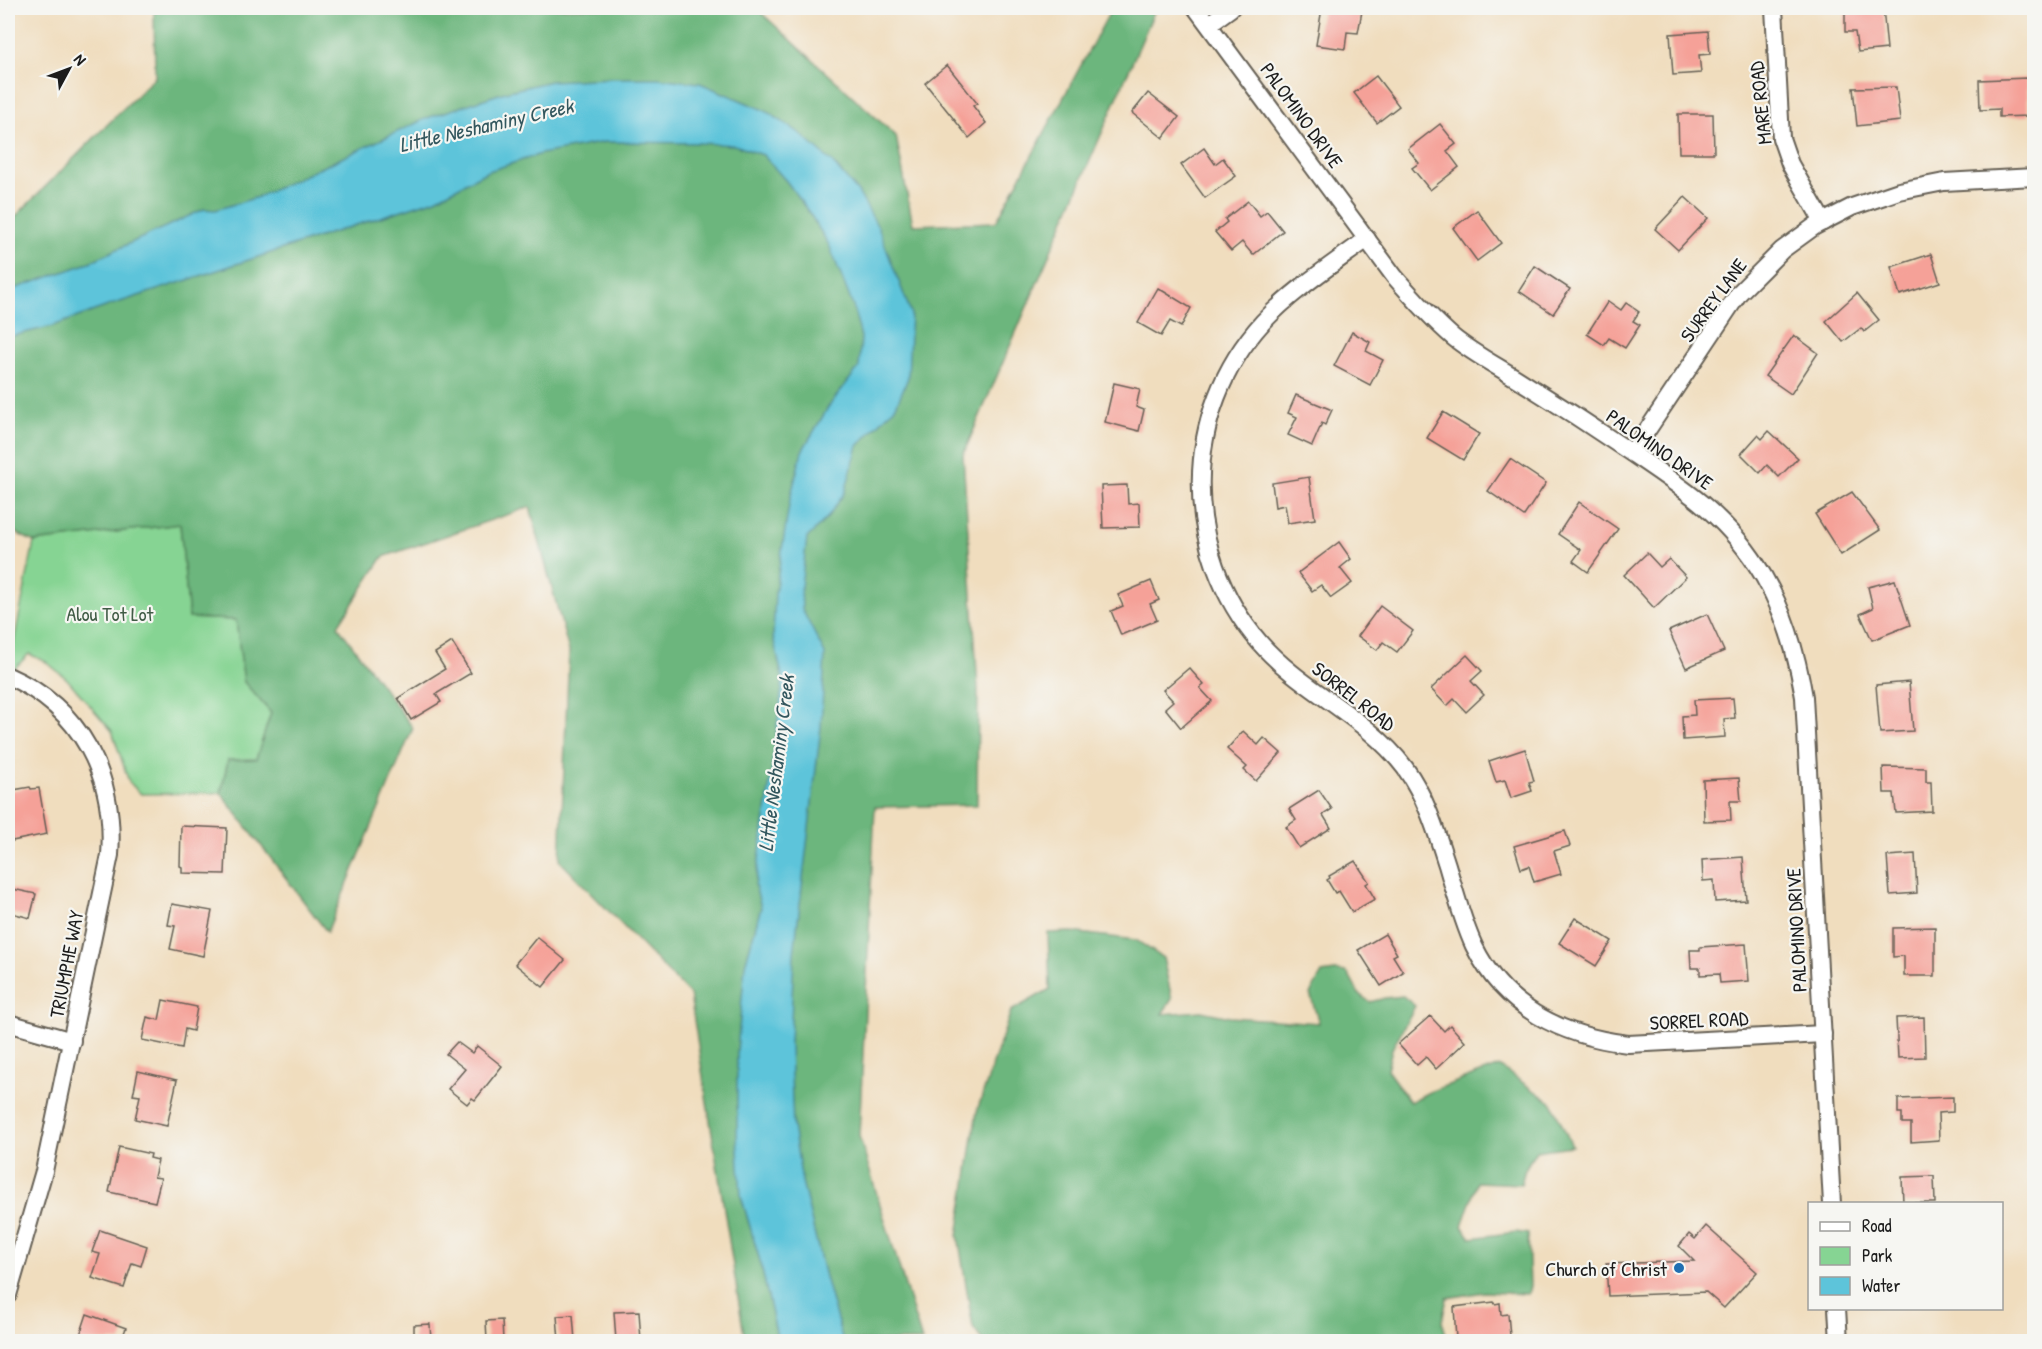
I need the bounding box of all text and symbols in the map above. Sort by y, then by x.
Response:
north arrow [39,39,99,99]
text: N [69,49,92,70]
street label: PALOMINO DRIVE [1255,57,1350,173]
street label: MARE ROAD [1742,60,1778,146]
water label: Little Neshaminy Creek [396,90,578,159]
street label: SURREY LANE [1673,253,1753,347]
street label: PALOMINO DRIVE [1601,402,1719,496]
park label: Alou Tot Lot [66,600,155,627]
street label: SORREL ROAD [1307,655,1402,737]
water label: Little Neshaminy Creek [751,671,801,853]
street label: PALOMINO DRIVE [1779,867,1813,993]
street label: TRIUMPHE WAY [42,908,90,1020]
street label: SORREL ROAD [1649,1004,1750,1036]
legend [1808,1202,2003,1310]
text: Road [1862,1213,1892,1238]
text: Park [1862,1243,1893,1268]
place label: Church of Christ [1545,1255,1668,1282]
marker: Church of Christ [1672,1261,1686,1275]
text: Water [1862,1273,1900,1298]

